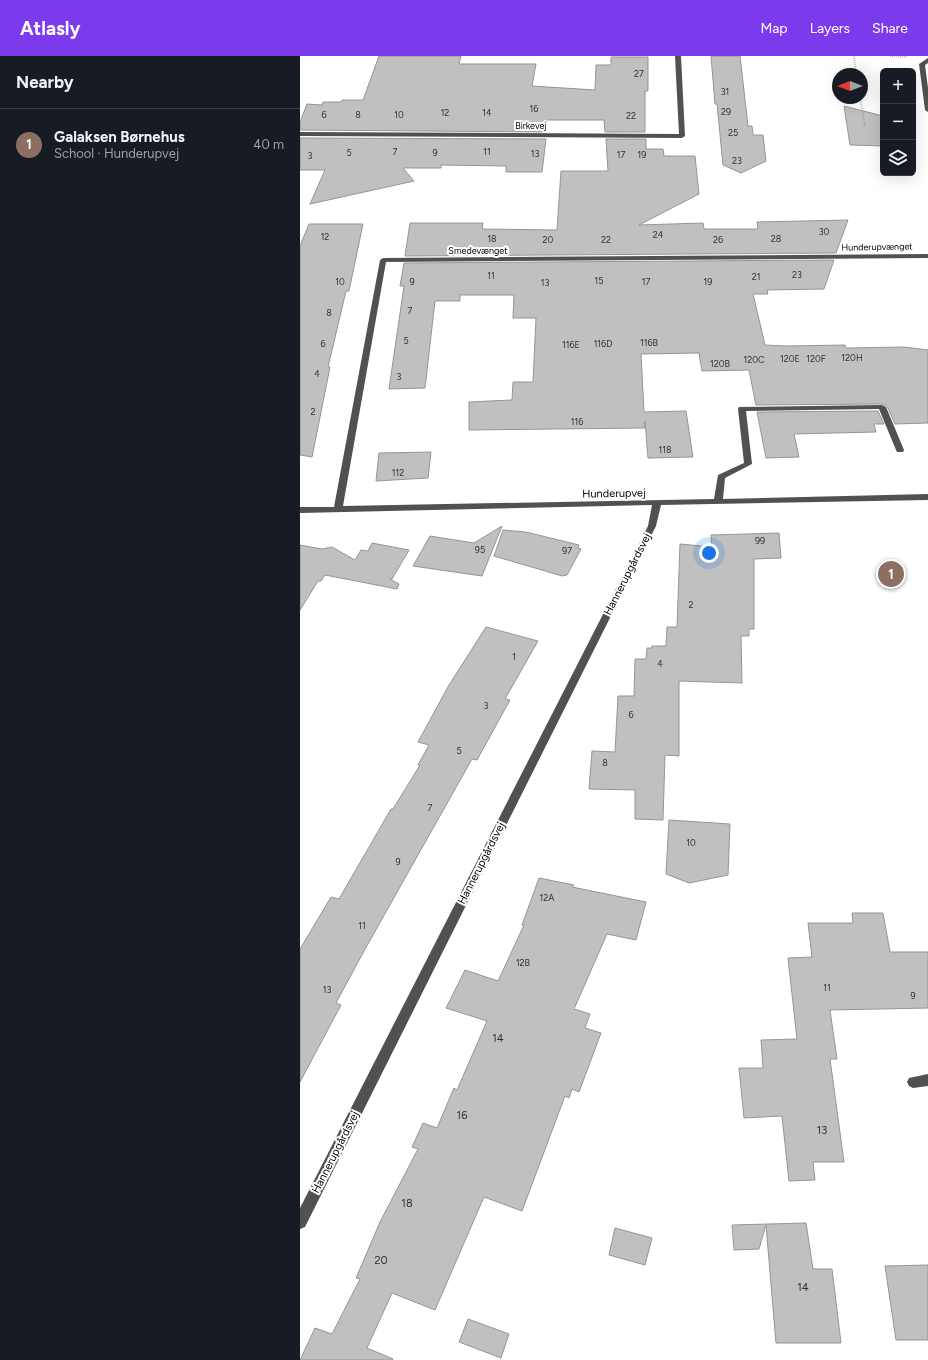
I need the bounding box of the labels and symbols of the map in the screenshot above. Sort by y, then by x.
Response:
house number: 27 [634,68,644,79]
north arrow [832,68,868,104]
house number: 31 [721,86,729,97]
house number: 16 [530,103,538,114]
house number: 29 [721,106,731,117]
house number: 12 [441,107,449,118]
house number: 14 [482,107,492,118]
house number: 6 [321,109,327,120]
house number: 8 [355,109,361,120]
house number: 10 [394,109,404,120]
house number: 22 [626,110,636,121]
street label: Birkevej [515,120,547,131]
house number: 25 [728,127,738,138]
house number: 7 [393,146,398,157]
house number: 11 [483,146,491,157]
house number: 5 [346,147,352,158]
house number: 9 [432,147,438,158]
house number: 13 [531,148,539,159]
house number: 17 [617,149,625,160]
house number: 19 [638,149,646,160]
house number: 3 [308,150,313,161]
house number: 23 [732,155,742,166]
house number: 30 [819,226,830,237]
house number: 24 [653,229,664,240]
house number: 12 [321,231,329,242]
house number: 18 [487,233,497,244]
house number: 28 [771,233,782,244]
house number: 20 [543,234,554,245]
house number: 22 [601,234,611,245]
house number: 26 [713,234,723,245]
street label: Hunderupvænget [841,240,913,253]
street label: Smedevænget [448,245,508,256]
house number: 23 [792,269,802,280]
house number: 11 [487,270,495,281]
house number: 21 [752,271,760,282]
house number: 15 [595,275,603,286]
house number: 10 [335,276,345,287]
house number: 9 [409,276,415,287]
house number: 17 [642,276,650,287]
house number: 19 [704,276,712,287]
house number: 13 [541,277,549,288]
house number: 7 [408,305,413,316]
house number: 8 [326,307,332,318]
house number: 5 [403,335,409,346]
house number: 116B [640,337,659,348]
house number: 6 [320,338,326,349]
house number: 116D [594,338,612,349]
house number: 116E [562,339,580,350]
house number: 120H [841,352,863,363]
house number: 120E [780,353,800,364]
house number: 120F [806,353,826,364]
house number: 120C [743,354,765,365]
house number: 120B [710,358,731,369]
house number: 4 [314,368,320,379]
house number: 3 [397,371,402,382]
house number: 2 [310,406,316,417]
house number: 116 [571,416,583,427]
house number: 118 [659,444,672,455]
house number: 112 [392,467,404,478]
street label: Hunderupvej [582,486,646,501]
street label: Hannerupgårdsvej [601,531,654,617]
house number: 99 [755,535,765,546]
your location [699,543,719,563]
house number: 95 [475,544,485,555]
house number: 97 [562,545,572,556]
pin: 1 [878,559,904,589]
house number: 2 [688,599,694,610]
house number: 1 [512,651,516,662]
house number: 4 [657,658,663,669]
house number: 3 [484,700,489,711]
house number: 6 [628,709,634,720]
house number: 5 [456,745,462,756]
house number: 8 [602,757,608,768]
house number: 7 [428,802,433,813]
street label: Hannerupgårdsvej [455,820,508,906]
house number: 10 [686,837,696,848]
house number: 9 [395,856,401,867]
house number: 12A [540,892,554,903]
house number: 11 [358,920,366,931]
house number: 12B [516,957,531,968]
house number: 11 [823,982,831,993]
house number: 13 [323,984,331,995]
house number: 9 [910,990,916,1001]
house number: 14 [492,1032,504,1045]
street label: Hannerupgårdsvej [309,1109,362,1195]
house number: 16 [457,1109,467,1122]
house number: 13 [817,1124,827,1137]
house number: 18 [401,1197,413,1210]
house number: 20 [374,1254,388,1267]
house number: 14 [797,1281,809,1294]

